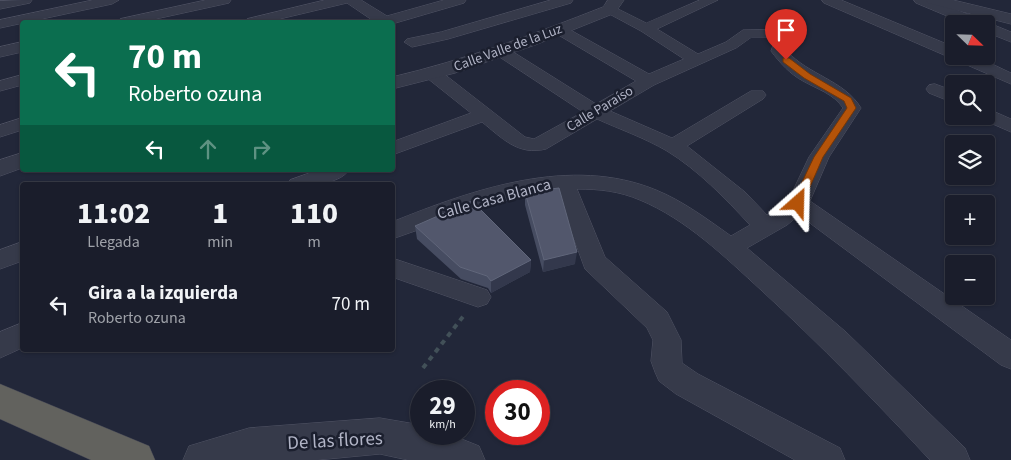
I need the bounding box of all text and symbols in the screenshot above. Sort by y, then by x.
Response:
pin [765,9,807,60]
north arrow [945,15,995,65]
map controls [945,15,995,305]
icon: arrive [772,16,800,44]
street label: Calle Valle de la Luz [451,19,565,77]
text: 70 m [128,32,202,82]
icon: left [45,40,110,105]
button: search [945,75,995,125]
text: Roberto ozuna [128,78,262,110]
street label: Calle Paraíso [563,81,637,137]
icon: left [141,135,169,163]
icon: ahead [194,135,222,163]
icon: right [247,135,275,163]
button: layers [945,135,995,185]
street label: Calle Casa Blanca [435,173,553,225]
position arrow [771,176,823,228]
text: 11:02 [77,192,150,235]
text: 1 [212,192,228,235]
text: 110 [290,192,338,235]
button: + [945,195,995,245]
text: Llegada [87,231,140,253]
text: min [207,231,233,253]
text: m [307,231,321,253]
button: − [945,255,995,305]
text: Gira a la izquierda [88,280,238,307]
icon: left [45,291,73,319]
text: 70 m [332,291,370,318]
text: Roberto ozuna [88,307,186,329]
speed limit sign: 30 [485,380,550,445]
text: 29 [429,388,456,424]
text: km/h [429,416,456,433]
street label: De las flores [287,425,383,457]

